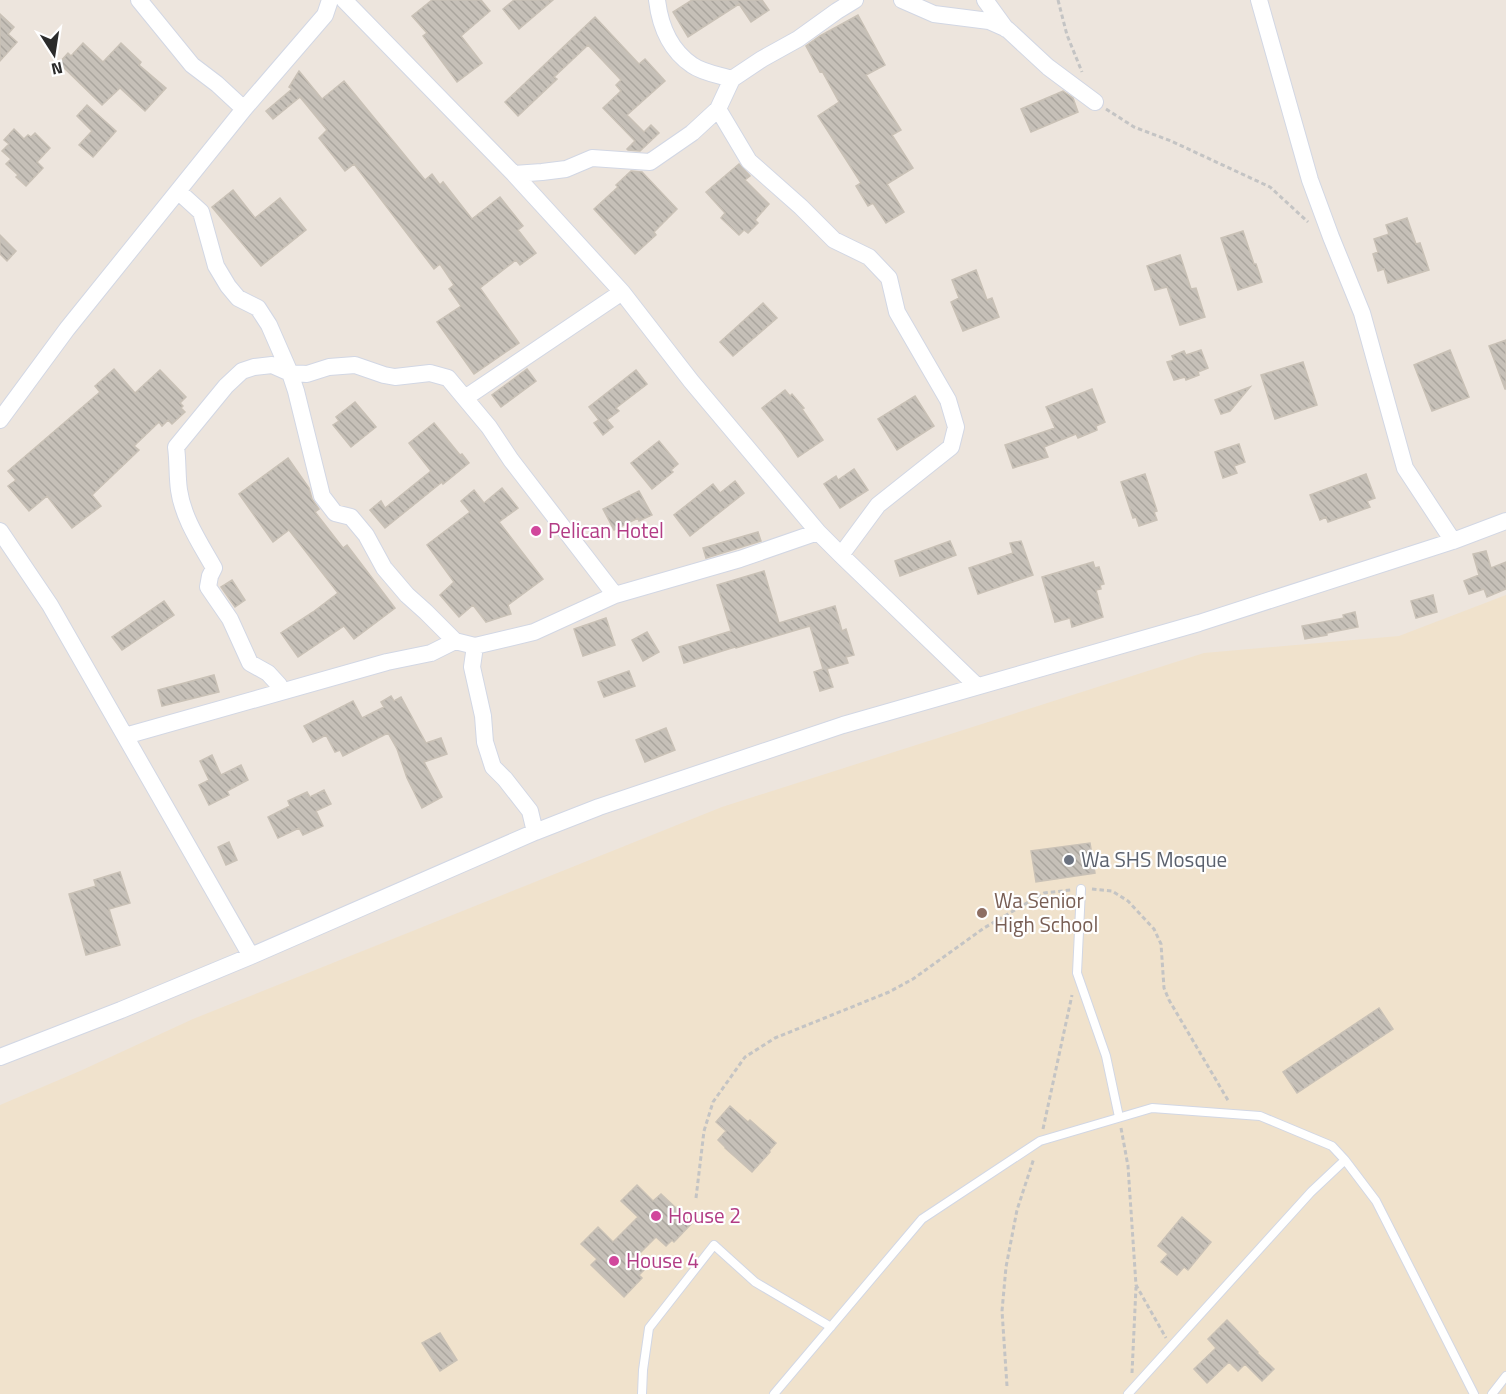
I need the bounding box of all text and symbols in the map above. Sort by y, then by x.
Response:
north arrow [24,24,84,84]
text: N [49,56,65,82]
place label: Pelican Hotel [548,514,664,546]
marker: Pelican Hotel [529,524,543,538]
place label: Wa SHS Mosque [1081,843,1227,875]
marker: Wa SHS Mosque [1062,853,1076,867]
place label: Wa Senior High School [994,884,1098,940]
marker: Wa Senior High School [975,906,989,920]
place label: House 2 [668,1199,741,1231]
marker: House 2 [649,1209,663,1223]
place label: House 4 [626,1244,699,1276]
marker: House 4 [607,1254,621,1268]

